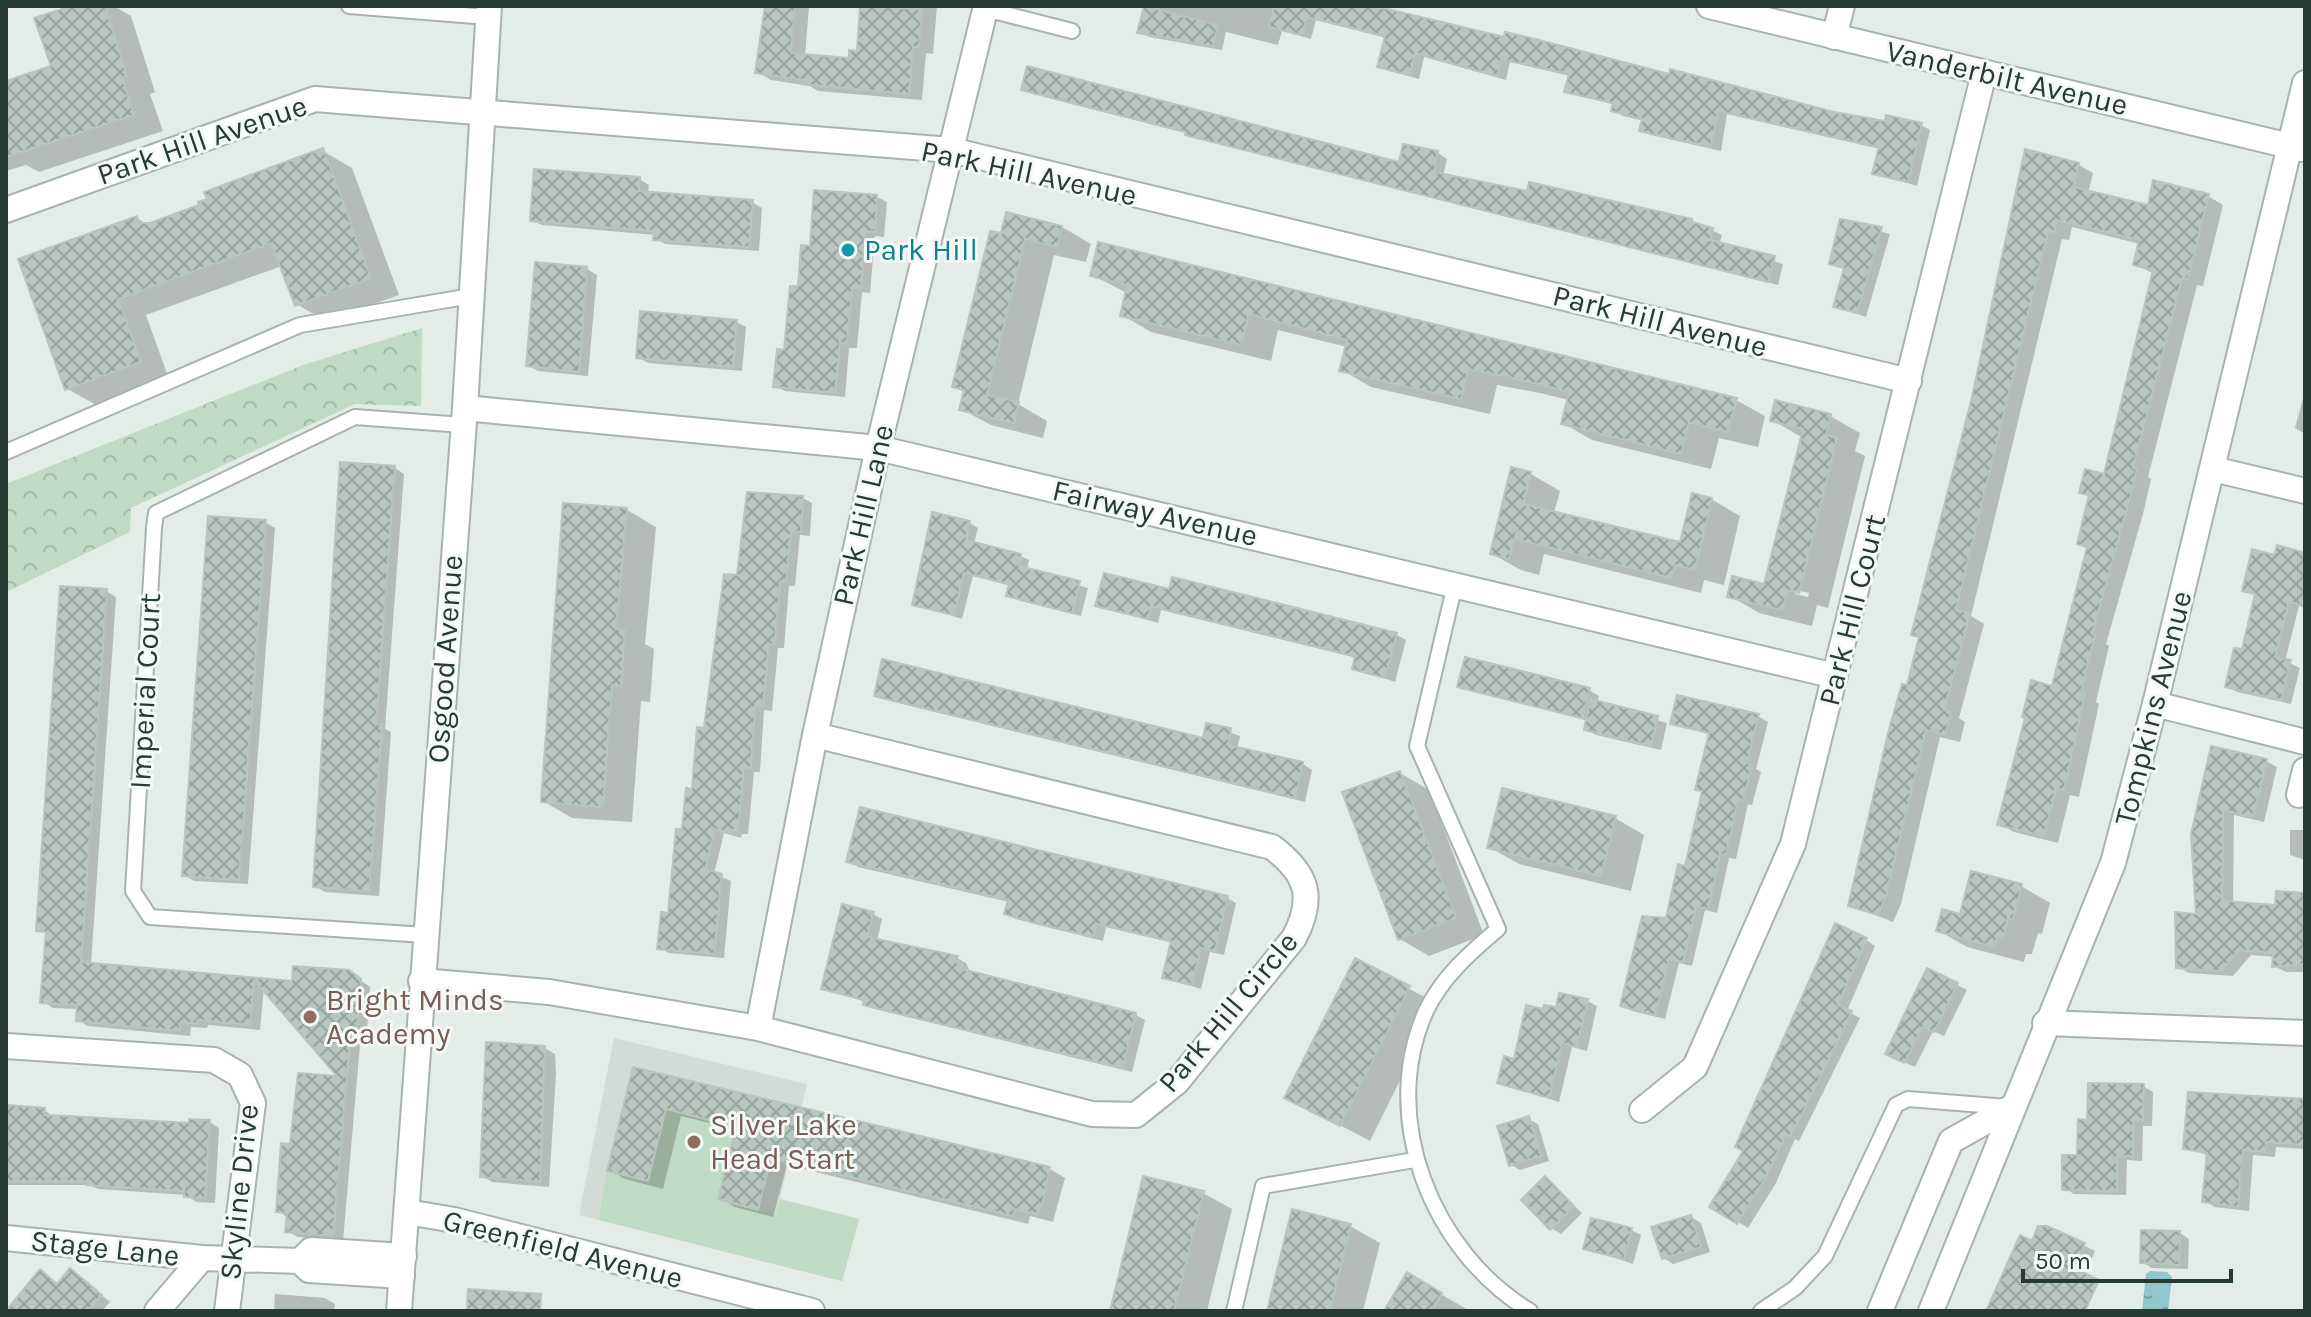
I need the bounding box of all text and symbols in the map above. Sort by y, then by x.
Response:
street label: Vanderbilt Avenue [1883,33,2131,123]
street label: Park Hill Avenue [92,87,312,193]
street label: Park Hill Avenue [918,133,1140,213]
place label: Park Hill [864,232,978,268]
marker: Park Hill [839,241,857,259]
street label: Park Hill Avenue [1549,277,1771,365]
street label: Park Hill Lane [825,421,901,609]
street label: Fairway Avenue [1049,472,1261,554]
street label: Park Hill Court [1811,511,1893,709]
street label: Osgood Avenue [420,554,470,764]
street label: Tompkins Avenue [2106,587,2200,829]
street label: Imperial Court [122,592,168,790]
street label: Park Hill Circle [1150,924,1306,1100]
place label: Bright Minds Academy [326,982,504,1052]
marker: Bright Minds Academy [301,1008,319,1026]
street label: Skyline Drive [212,1102,266,1282]
place label: Silver Lake Head Start [710,1107,857,1177]
marker: Silver Lake Head Start [685,1133,703,1151]
street label: Greenfield Avenue [439,1202,687,1296]
street label: Stage Lane [29,1222,181,1274]
scale bar [2023,1233,2231,1283]
text: 50 m [2035,1247,2091,1275]

